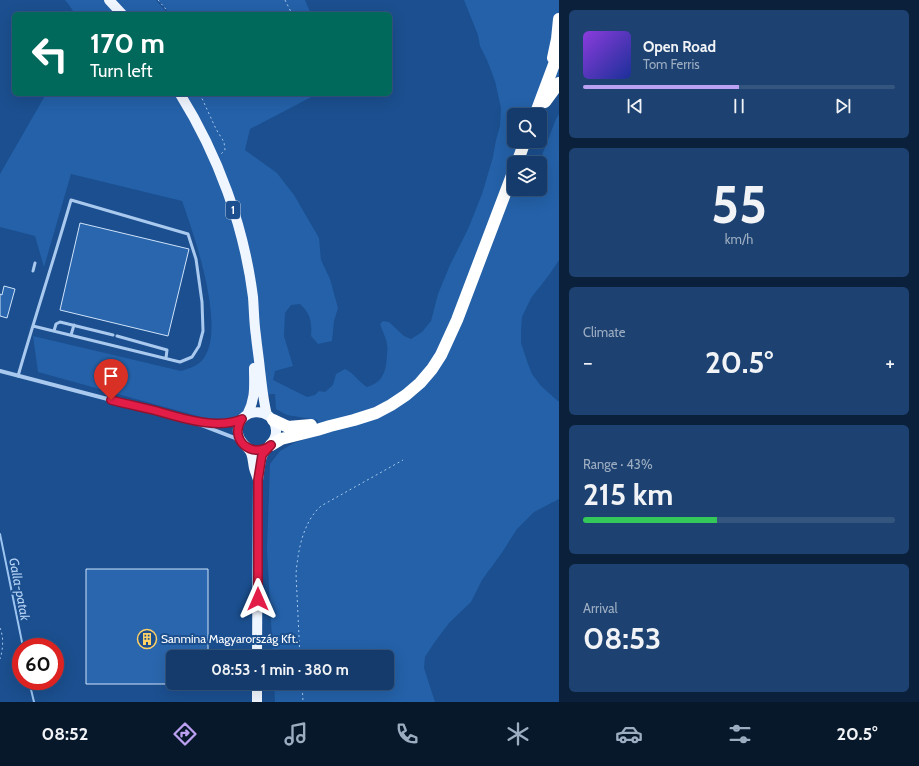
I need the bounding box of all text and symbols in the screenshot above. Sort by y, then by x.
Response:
text: 170 m [90,26,165,60]
icon: left [24,28,76,80]
text: Open Road [643,38,716,56]
text: Tom Ferris [643,56,700,72]
text: Turn left [90,60,153,82]
icon: previous [624,95,646,117]
icon: pause [728,95,750,117]
icon: next [832,95,854,117]
map controls [507,108,547,196]
button: search [507,108,547,148]
button: layers [507,156,547,196]
text: 55 [711,173,767,236]
road number: 1 [226,201,240,219]
text: km/h [725,231,753,247]
text: Climate [583,324,625,340]
text: 20.5° [705,344,773,381]
text: − [583,349,593,376]
text: + [885,349,895,376]
pin [94,359,128,400]
icon: arrive [100,365,122,387]
text: Range · 43% [583,456,653,472]
text: 215 km [583,476,673,513]
water label: Galla-patak [6,556,34,622]
position arrow [237,578,279,620]
text: Arrival [583,600,618,616]
text: 08:53 [583,620,661,657]
building icon: Sanmina Magyarország Kft. [136,628,158,650]
place label: Sanmina Magyarország Kft. [161,631,298,646]
speed limit sign: 60 [12,638,64,690]
text: 08:53 · 1 min · 380 m [211,661,349,679]
icon: directions [171,720,199,748]
icon: music [282,720,310,748]
icon: phone [393,720,421,748]
icon: climate [504,720,532,748]
icon: car [615,720,643,748]
icon: filters [726,720,754,748]
text: 08:52 [41,723,88,745]
text: 20.5° [837,723,877,745]

